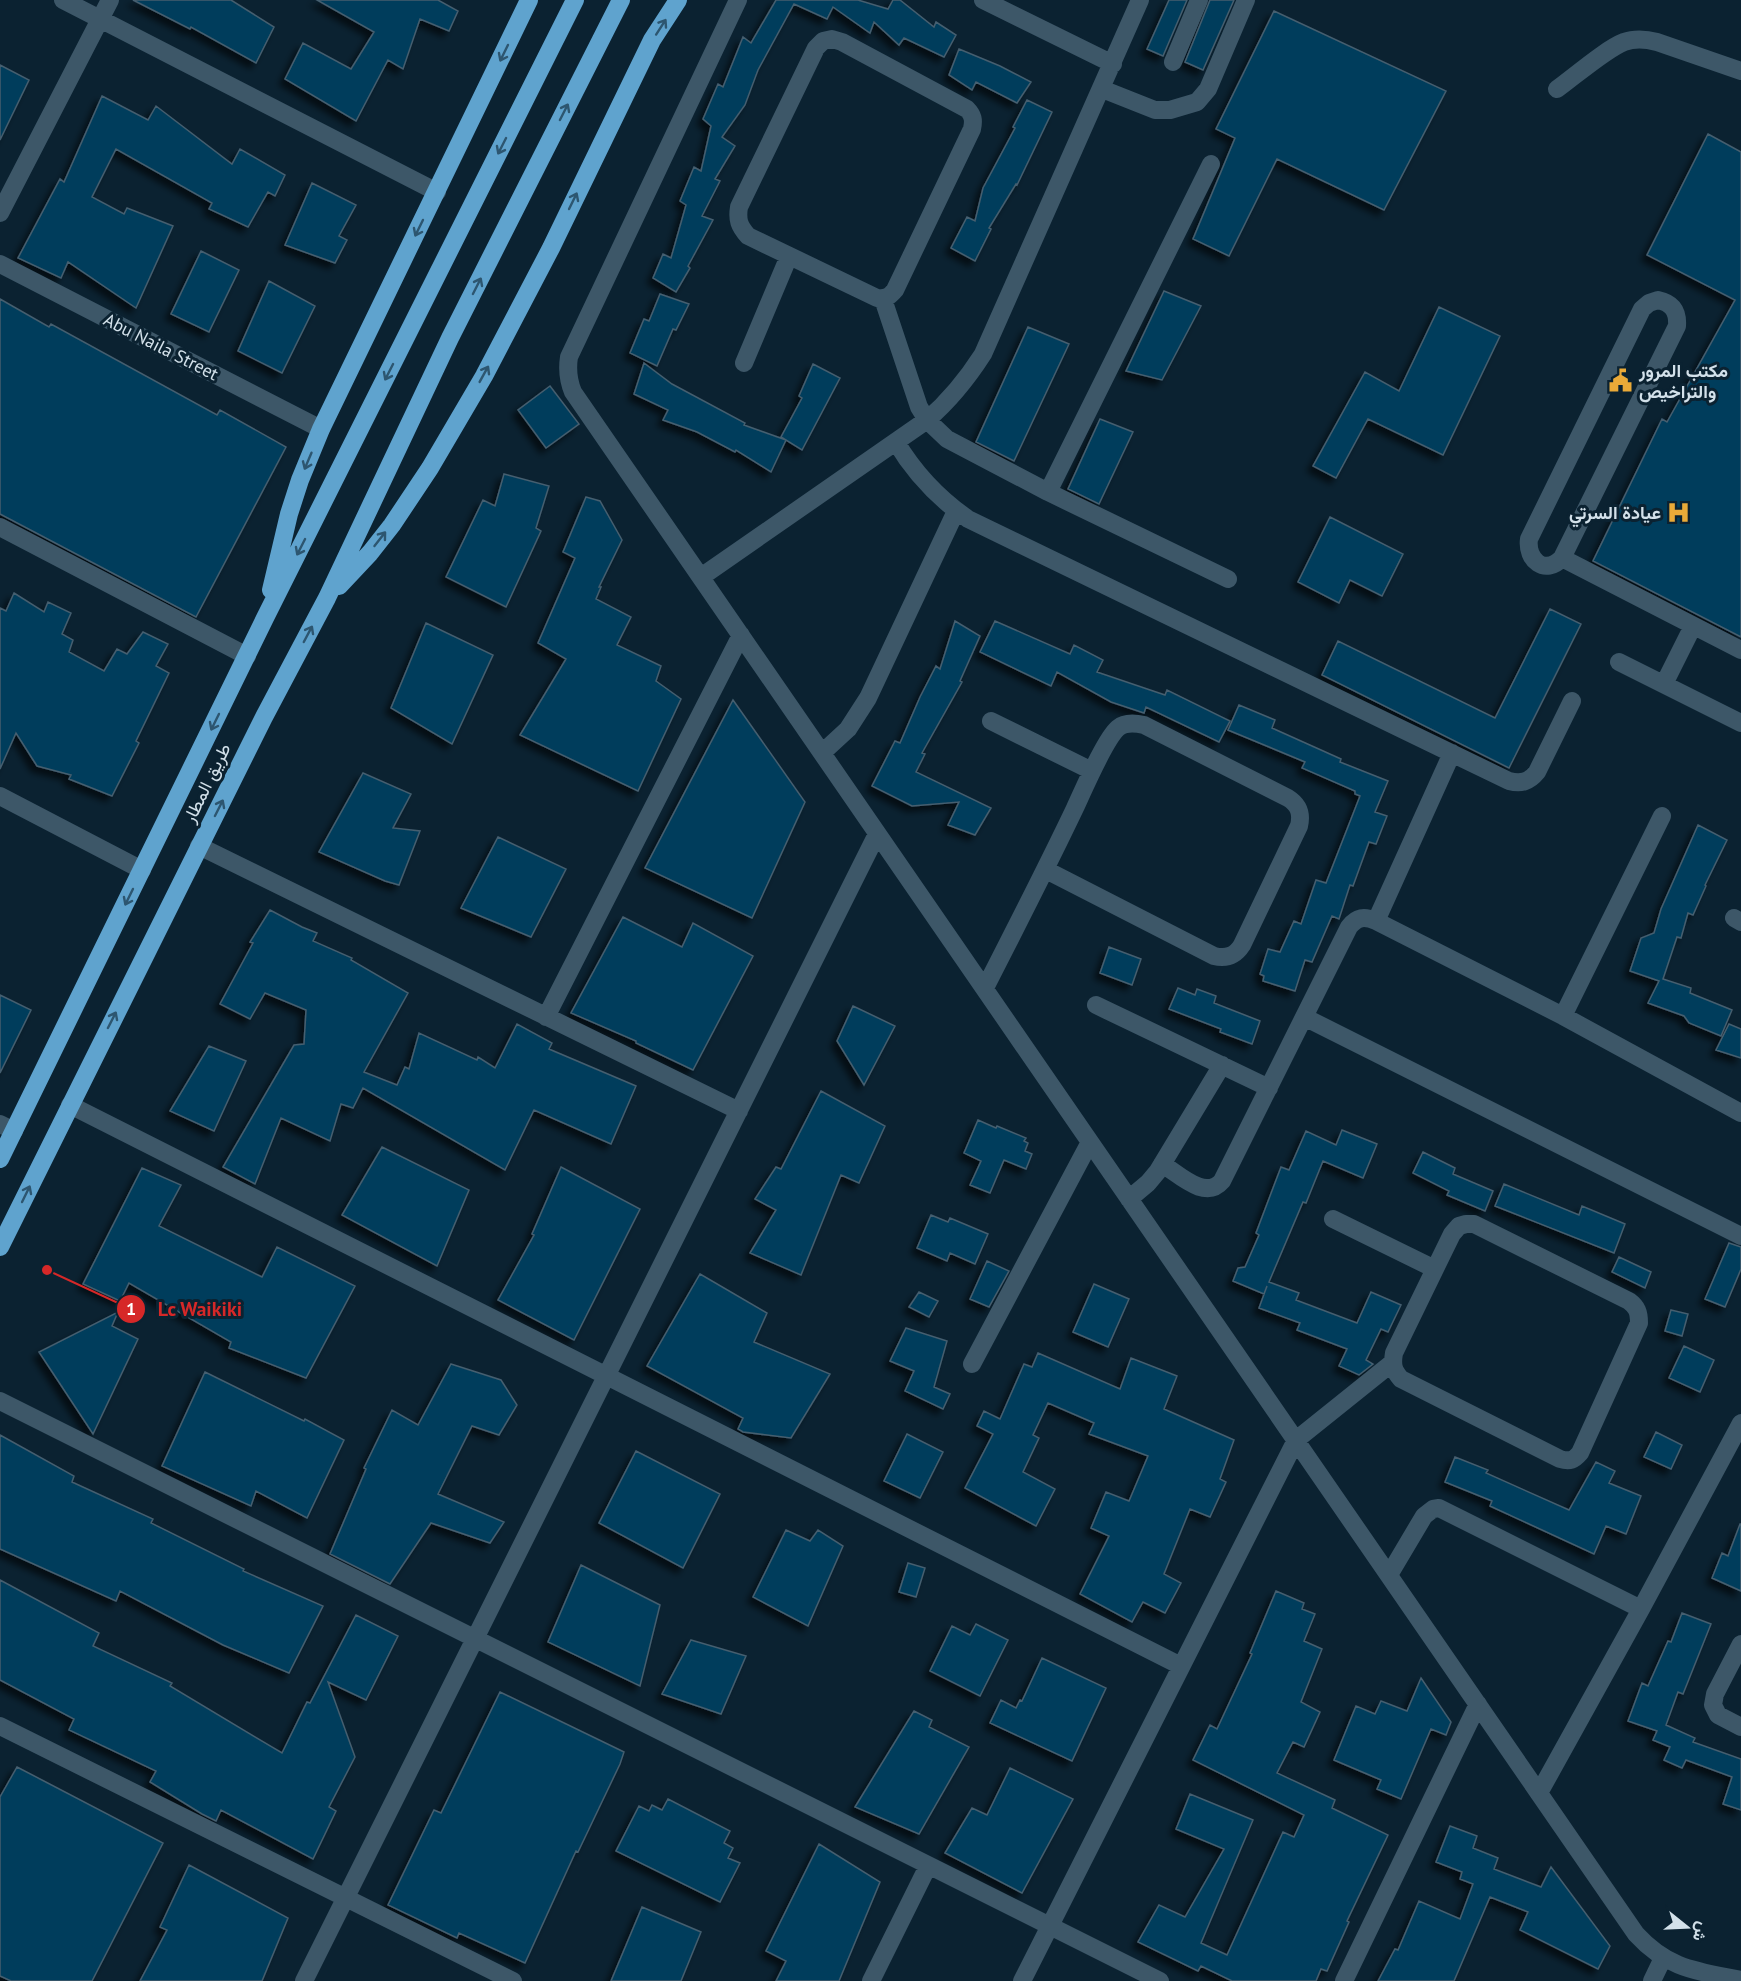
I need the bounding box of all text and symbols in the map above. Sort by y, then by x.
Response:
one-way arrow [655,19,667,35]
one-way arrow [498,43,510,61]
one-way arrow [559,103,571,121]
one-way arrow [496,137,507,155]
one-way arrow [568,192,580,210]
one-way arrow [413,219,425,237]
one-way arrow [471,277,483,295]
street label: Abu Naila Street [100,308,222,385]
place label: مكتب المرور والتراخيص [1638,359,1728,403]
one-way arrow [382,363,394,381]
one-way arrow [478,366,490,383]
public building icon: مكتب المرور والتراخيص [1608,368,1634,394]
one-way arrow [302,451,313,470]
hospital icon: عيادة السرتي [1666,500,1692,526]
place label: عيادة السرتي [1569,501,1661,528]
one-way arrow [374,531,387,547]
one-way arrow [295,537,306,555]
one-way arrow [303,626,314,644]
one-way arrow [208,712,220,730]
street label: طريق المطار [177,739,236,827]
one-way arrow [213,799,225,817]
one-way arrow [123,887,135,905]
one-way arrow [107,1011,119,1029]
one-way arrow [21,1186,32,1204]
callout: Lc Waikiki [116,1290,255,1328]
text: Lc Waikiki [158,1296,242,1322]
text: 1 [126,1297,136,1320]
north arrow [1657,1897,1717,1957]
text: ش [1689,1919,1714,1944]

